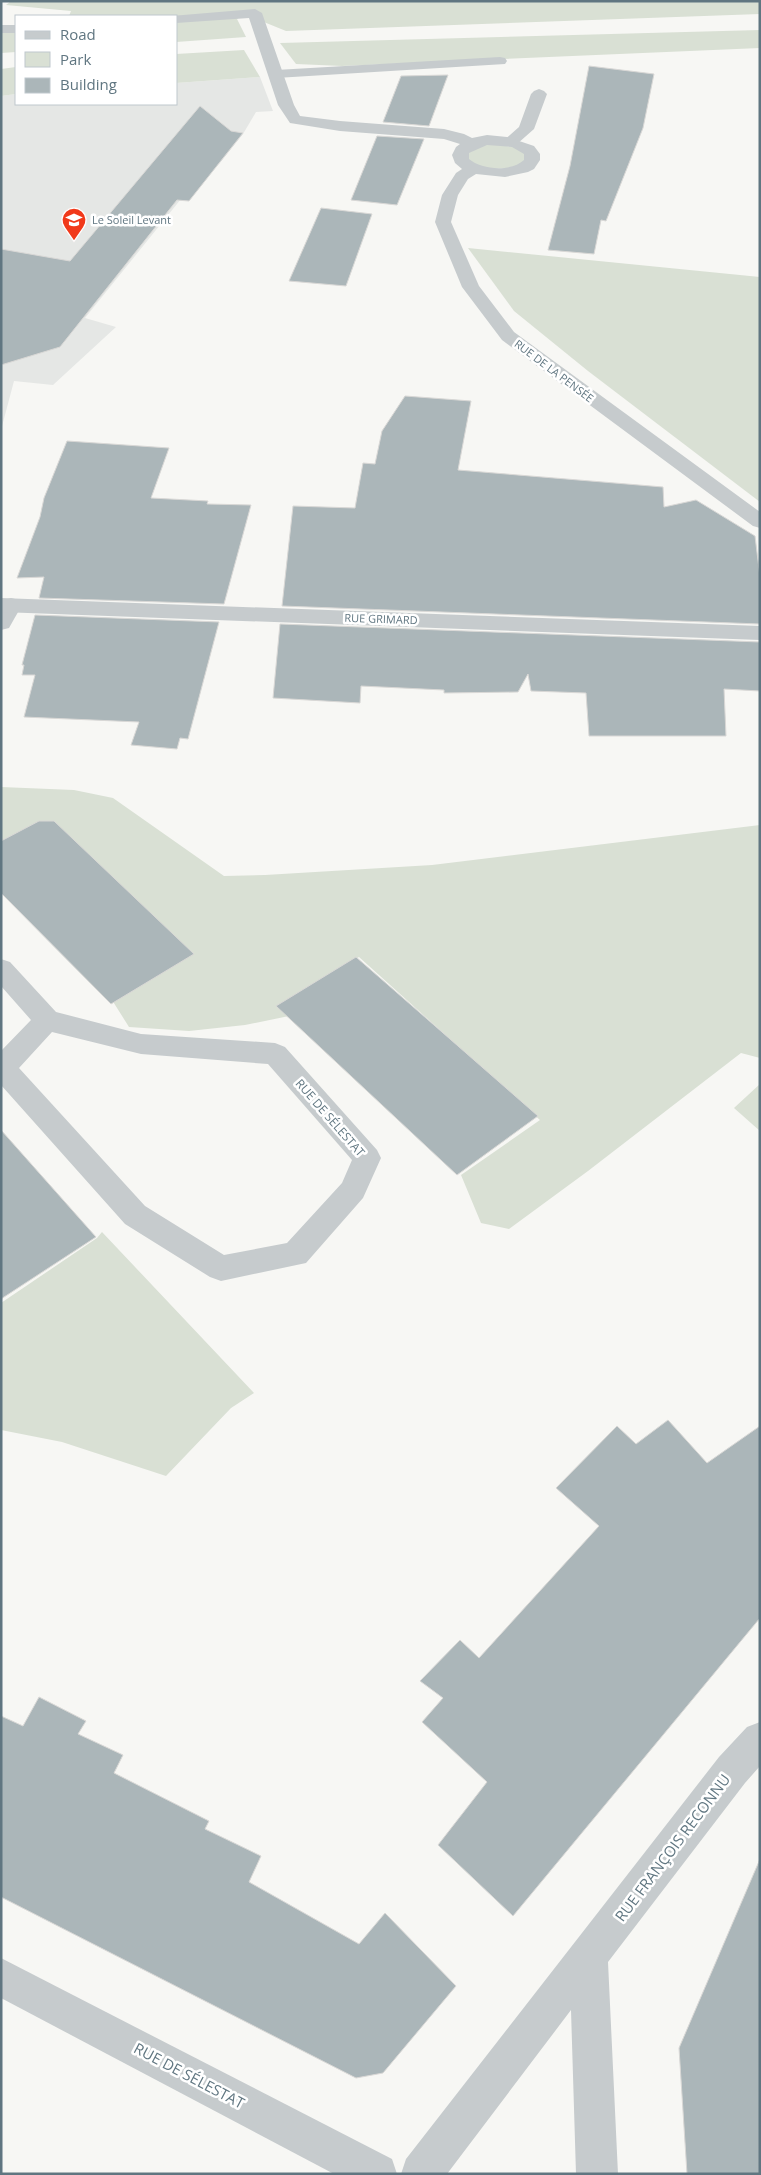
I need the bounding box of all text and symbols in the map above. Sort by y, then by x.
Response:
legend [15,15,178,105]
text: Road [60,24,96,44]
text: Park [60,49,91,69]
text: Building [60,74,117,94]
school or university icon: Le Soleil Levant [61,207,87,241]
place label: Le Soleil Levant [92,212,171,227]
street label: RUE DE LA PENSÉE [512,336,597,405]
street label: RUE GRIMARD [344,610,418,627]
street label: RUE DE SÉLESTAT [292,1075,369,1161]
street label: RUE FRANÇOIS RECONNU [610,1770,734,1925]
street label: RUE DE SÉLESTAT [131,2038,249,2113]

